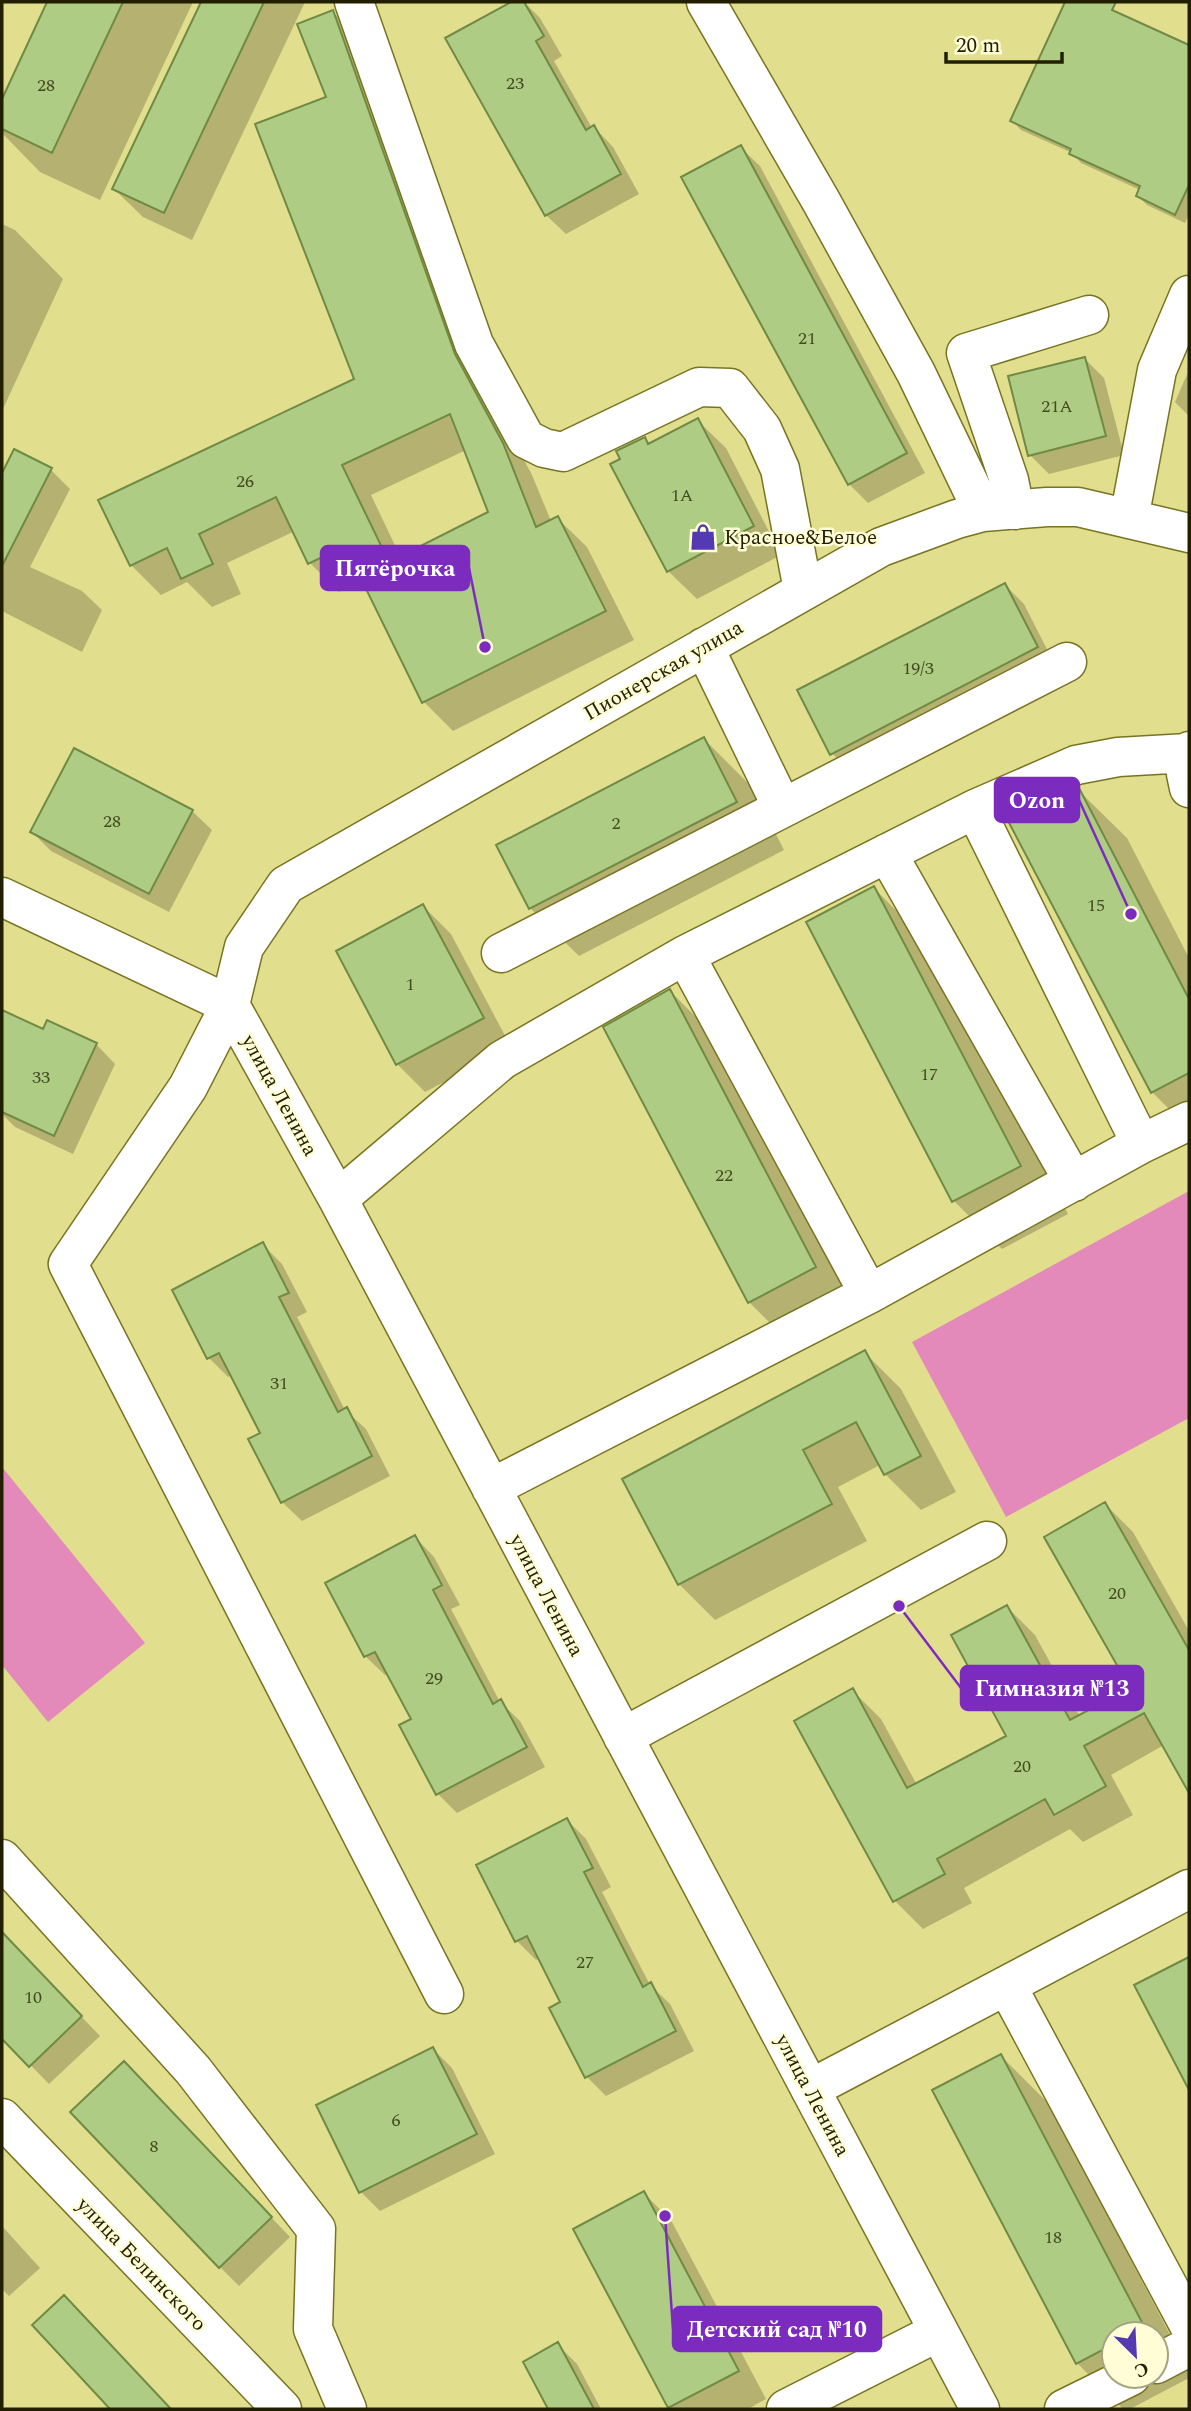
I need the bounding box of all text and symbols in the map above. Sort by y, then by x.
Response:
scale bar [946,21,1062,65]
text: 20 m [956,30,1000,62]
house number: 23 [506,70,524,97]
house number: 28 [37,72,55,99]
house number: 21 [798,325,816,352]
house number: 21А [1041,393,1073,420]
house number: 26 [236,468,254,495]
house number: 1А [671,482,693,509]
shop icon: Красное&Белое [688,522,718,552]
place label: Красное&Белое [724,522,877,554]
callout: Пятёрочка [321,546,469,590]
text: Пятёрочка [335,552,455,587]
street label: Пионерская улица [578,612,750,730]
house number: 19/3 [902,655,934,682]
callout: Ozon [995,778,1079,822]
text: Ozon [1009,784,1065,819]
house number: 28 [103,808,121,835]
house number: 2 [612,810,621,837]
house number: 15 [1087,892,1105,919]
house number: 1 [406,971,415,998]
street label: улица Ленина [232,1028,326,1163]
house number: 17 [920,1061,938,1088]
house number: 33 [32,1064,50,1091]
house number: 22 [715,1162,733,1189]
house number: 31 [270,1370,288,1397]
street label: улица Ленина [500,1528,592,1663]
house number: 20 [1108,1580,1126,1607]
house number: 29 [425,1665,443,1692]
callout: Гимназия №13 [961,1666,1143,1710]
text: Гимназия №13 [975,1672,1129,1707]
house number: 20 [1013,1753,1031,1780]
house number: 27 [576,1949,594,1976]
house number: 10 [24,1984,42,2011]
street label: улица Ленина [766,2028,858,2163]
house number: 6 [392,2107,401,2134]
house number: 8 [150,2133,159,2160]
street label: улица Белинского [68,2190,214,2339]
house number: 18 [1044,2224,1062,2251]
callout: Детский сад №10 [673,2307,881,2351]
text: Детский сад №10 [687,2313,867,2348]
north arrow [1100,2320,1170,2390]
text: С [1129,2353,1153,2385]

